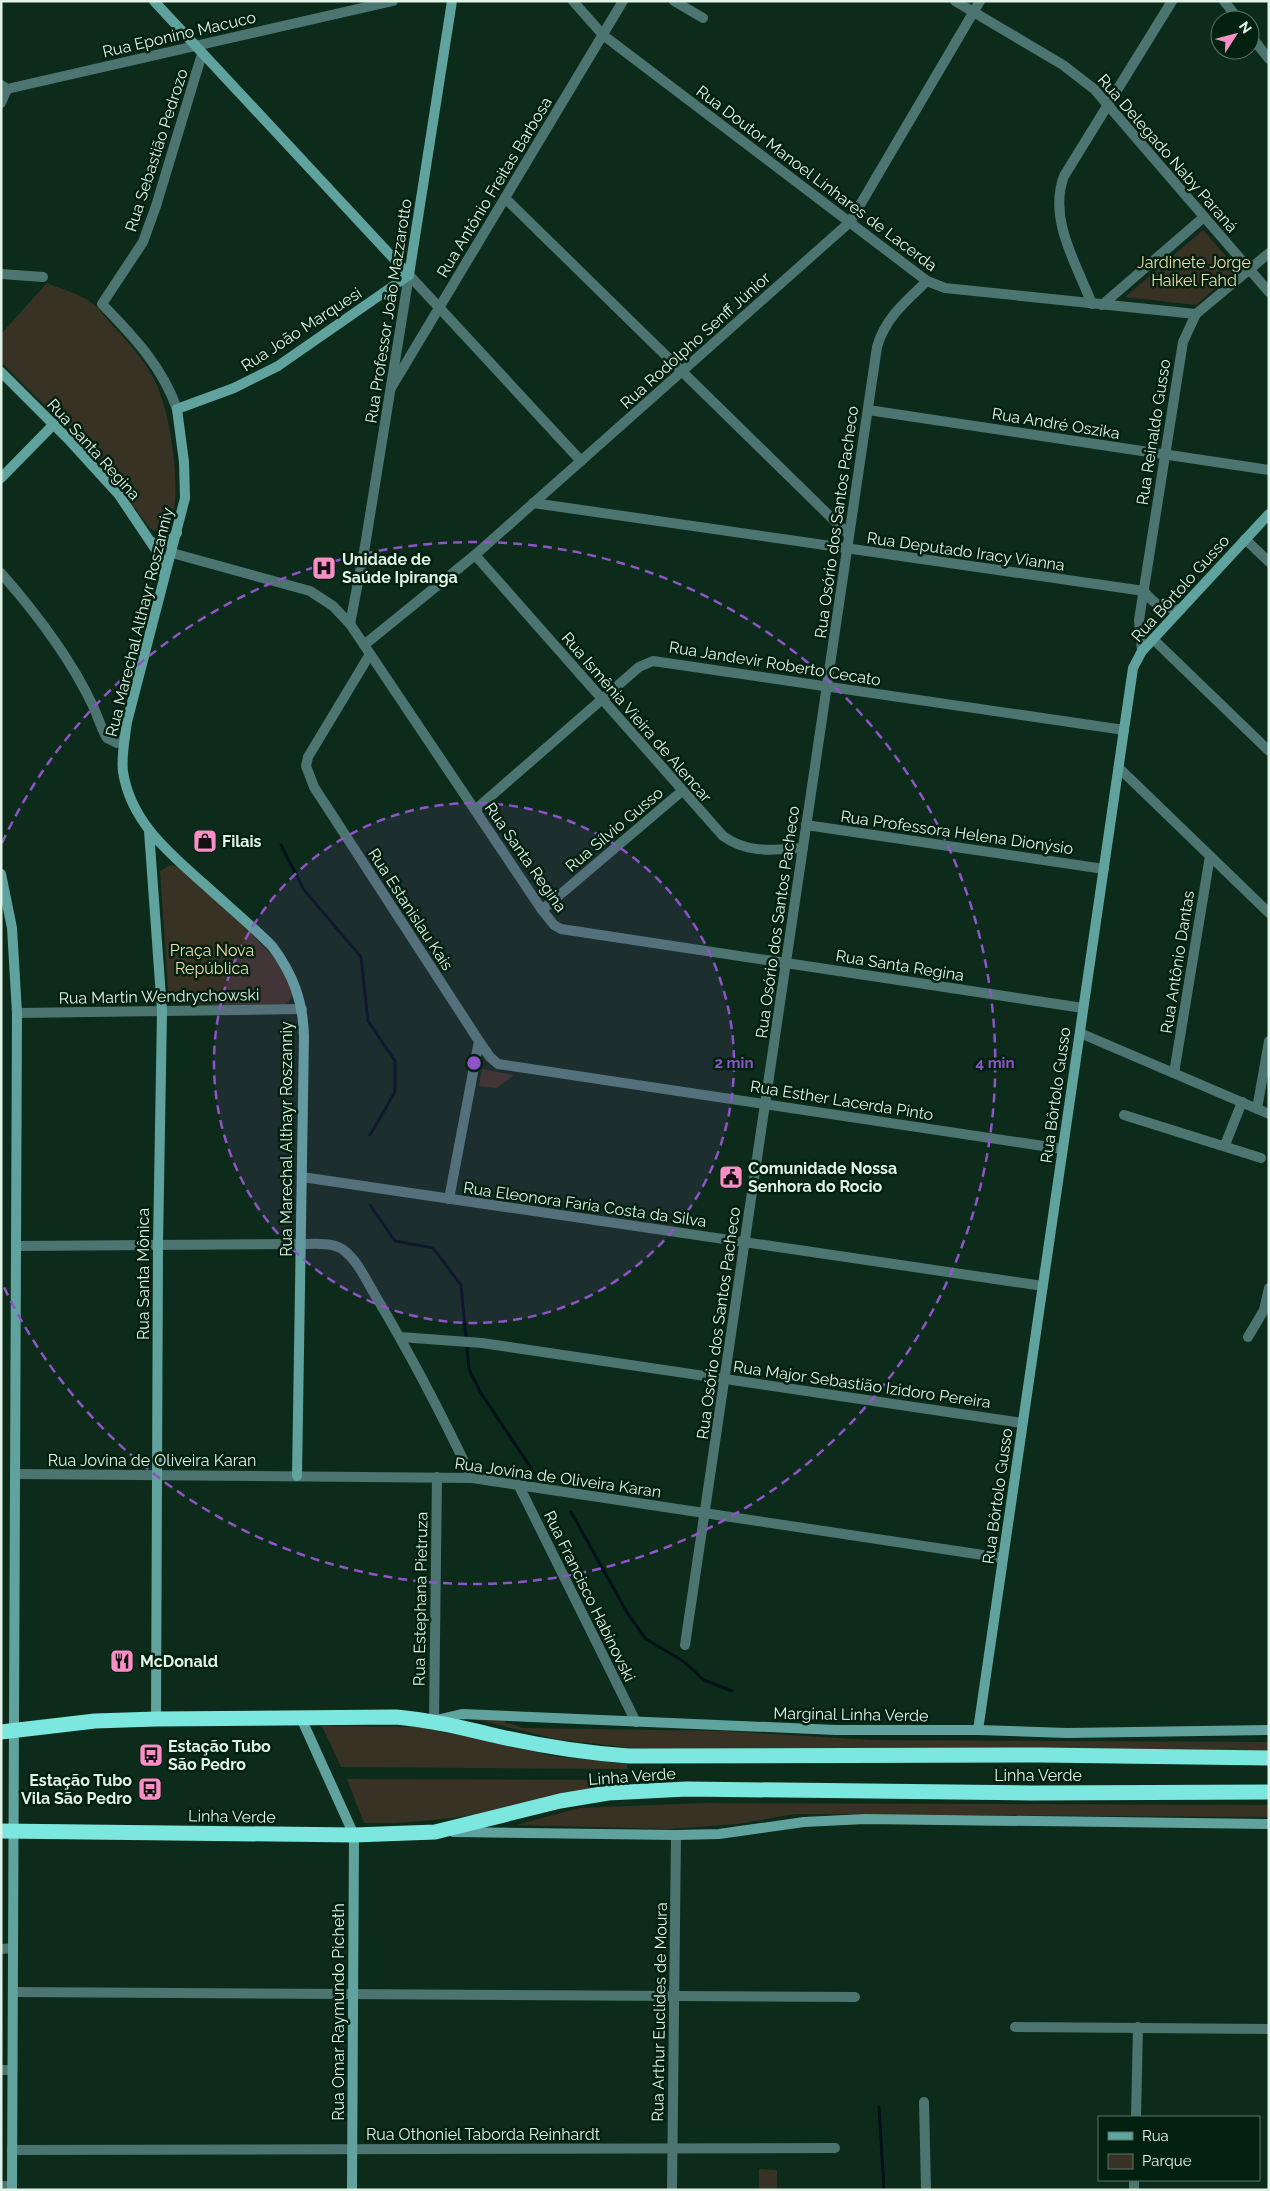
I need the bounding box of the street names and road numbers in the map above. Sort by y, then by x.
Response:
street label: Rua Eponino Macuco [101,8,258,61]
street label: Rua Sebastião Pedrozo [121,66,192,234]
street label: Rua Delegado Naby Paraná [1094,70,1241,236]
street label: Rua Doutor Manoel Linhares de Lacerda [693,82,941,275]
street label: Rua Antônio Freitas Barbosa [433,94,556,281]
street label: Rua Professor João Mazzarotto [361,197,416,425]
street label: Rua Rodolpho Senff Júnior [617,268,774,413]
street label: Rua João Marquesi [238,283,365,375]
street label: Rua Reinaldo Gusso [1133,358,1174,506]
street label: Rua Santa Regina [43,395,144,504]
street label: Rua André Oszika [991,404,1121,443]
street label: Rua Osório dos Santos Pacheco [811,405,862,639]
street label: Rua Marechal Althayr Roszanniy [102,505,177,739]
street label: Rua Deputado Iracy Vianna [866,528,1066,575]
street label: Rua Bôrtolo Gusso [1127,531,1233,646]
street label: Rua Ismênia Vieira de Alencar [558,628,716,806]
street label: Rua Jandevir Roberto Cecato [668,637,882,690]
street label: Rua Sílvio Gusso [562,783,667,876]
street label: Rua Santa Regina [481,799,571,916]
street label: Rua Osório dos Santos Pacheco [752,805,803,1039]
street label: Rua Professora Helena Dionýsio [839,807,1075,858]
street label: Rua Estanislau Kais [364,845,457,974]
street label: Rua Antônio Dantas [1157,889,1198,1035]
street label: Rua Santa Regina [834,946,965,985]
street label: Rua Martin Wendrychowski [58,985,260,1008]
street label: Rua Marechal Althayr Roszanniy [277,1021,296,1257]
street label: Rua Bôrtolo Gusso [1037,1026,1074,1164]
street label: Rua Esther Lacerda Pinto [749,1077,935,1124]
street label: Rua Eleonora Faria Costa da Silva [462,1178,708,1231]
street label: Rua Osório dos Santos Pacheco [693,1206,744,1440]
street label: Rua Santa Mônica [134,1208,153,1340]
street label: Rua Major Sebastião Izidoro Pereira [732,1357,992,1412]
street label: Rua Bôrtolo Gusso [979,1427,1016,1565]
street label: Rua Jovina de Oliveira Karan [48,1451,256,1470]
street label: Rua Jovina de Oliveira Karan [453,1454,663,1501]
street label: Rua Francisco Habinovski [540,1508,639,1685]
street label: Rua Estephana Pietruza [409,1512,432,1686]
street label: Marginal Linha Verde [773,1704,929,1725]
street label: Linha Verde [588,1764,676,1789]
street label: Linha Verde [994,1766,1082,1785]
street label: Linha Verde [188,1806,276,1827]
street label: Rua Arthur Euclides de Moura [648,1902,671,2122]
street label: Rua Omar Raymundo Picheth [329,1903,348,2121]
street label: Rua Othoniel Taborda Reinhardt [366,2125,601,2144]

